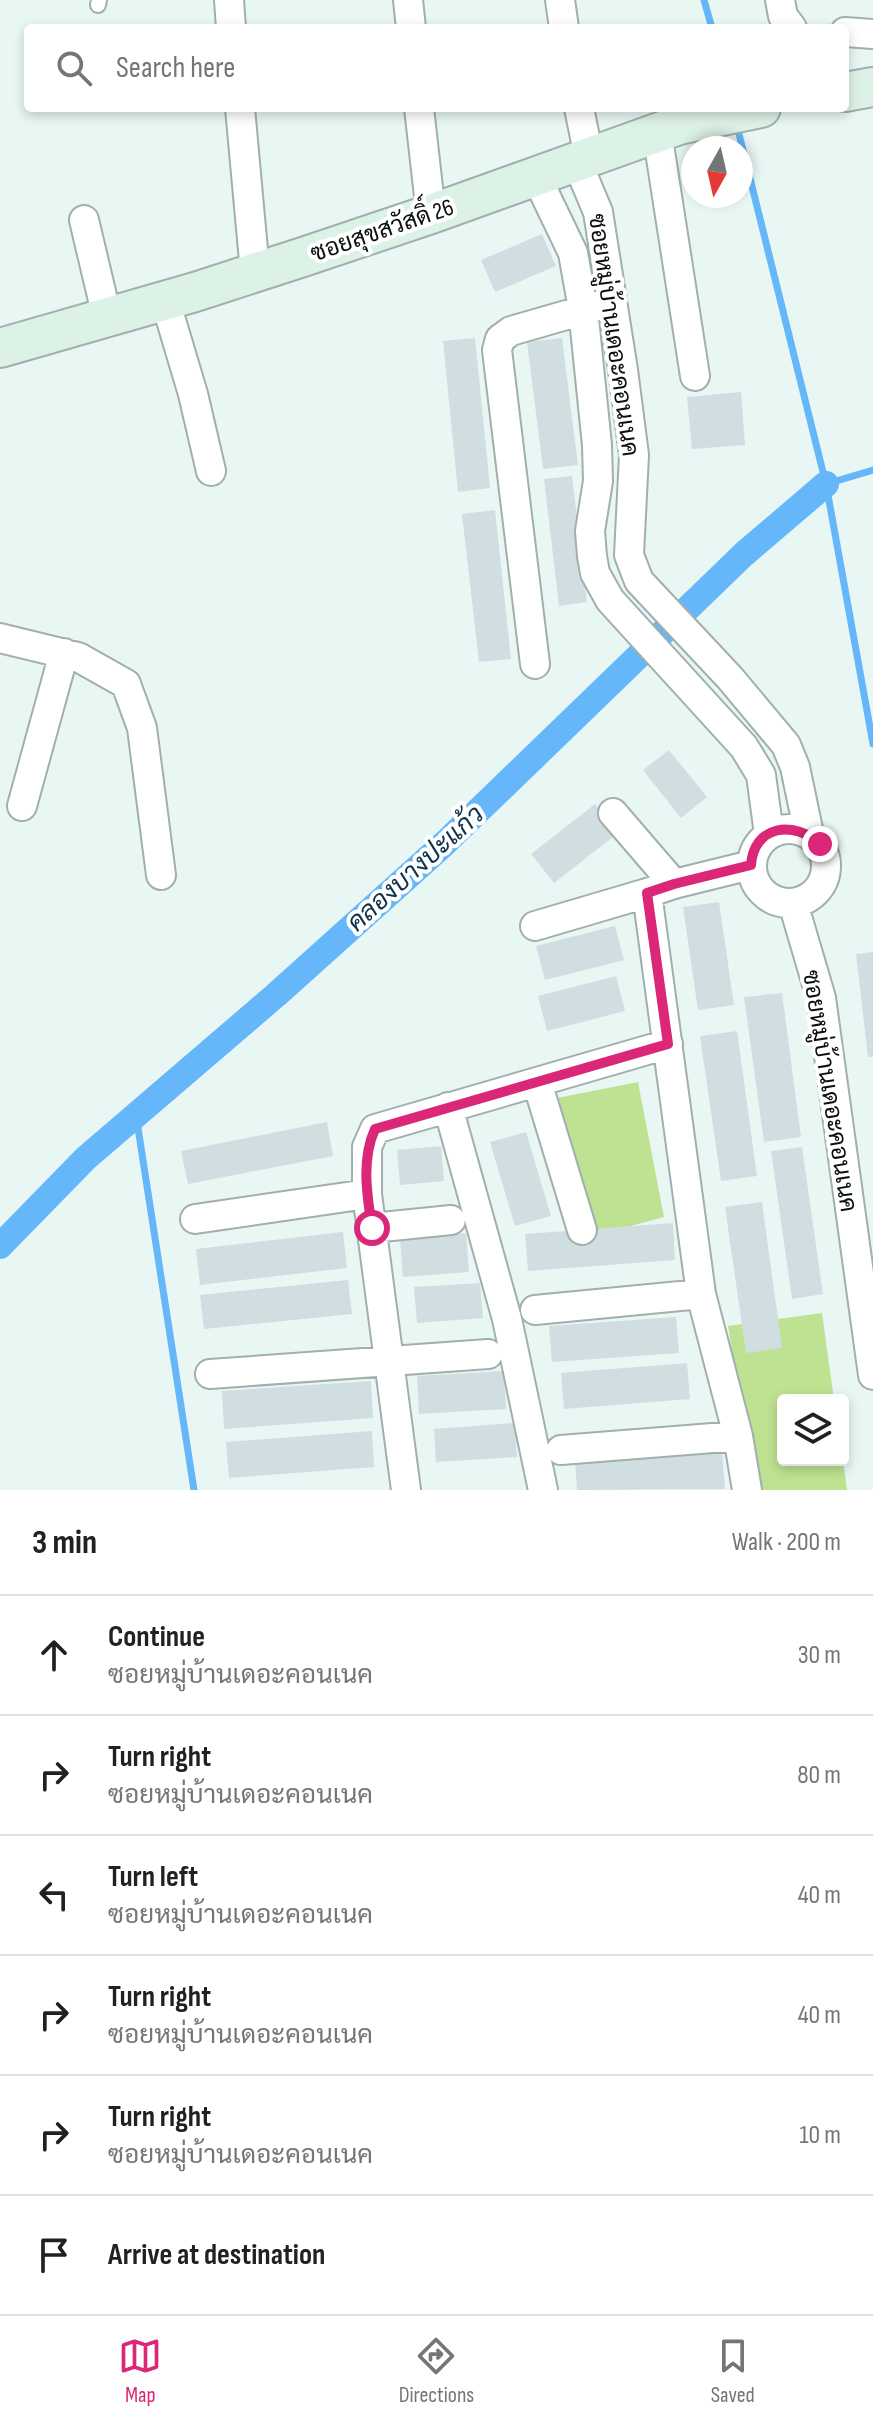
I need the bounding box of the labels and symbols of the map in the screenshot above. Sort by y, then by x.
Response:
north arrow [681,136,753,208]
street label: ซอยสุขสวัสดิ์ 26 [304,185,458,269]
street label: ซอยหมู่บ้านเดอะคอนเนค [580,212,646,458]
water label: คลองบางปะแก้ว [340,798,491,939]
route end [802,826,838,862]
street label: ซอยหมู่บ้านเดอะคอนเนค [794,968,864,1214]
route start [354,1210,390,1246]

